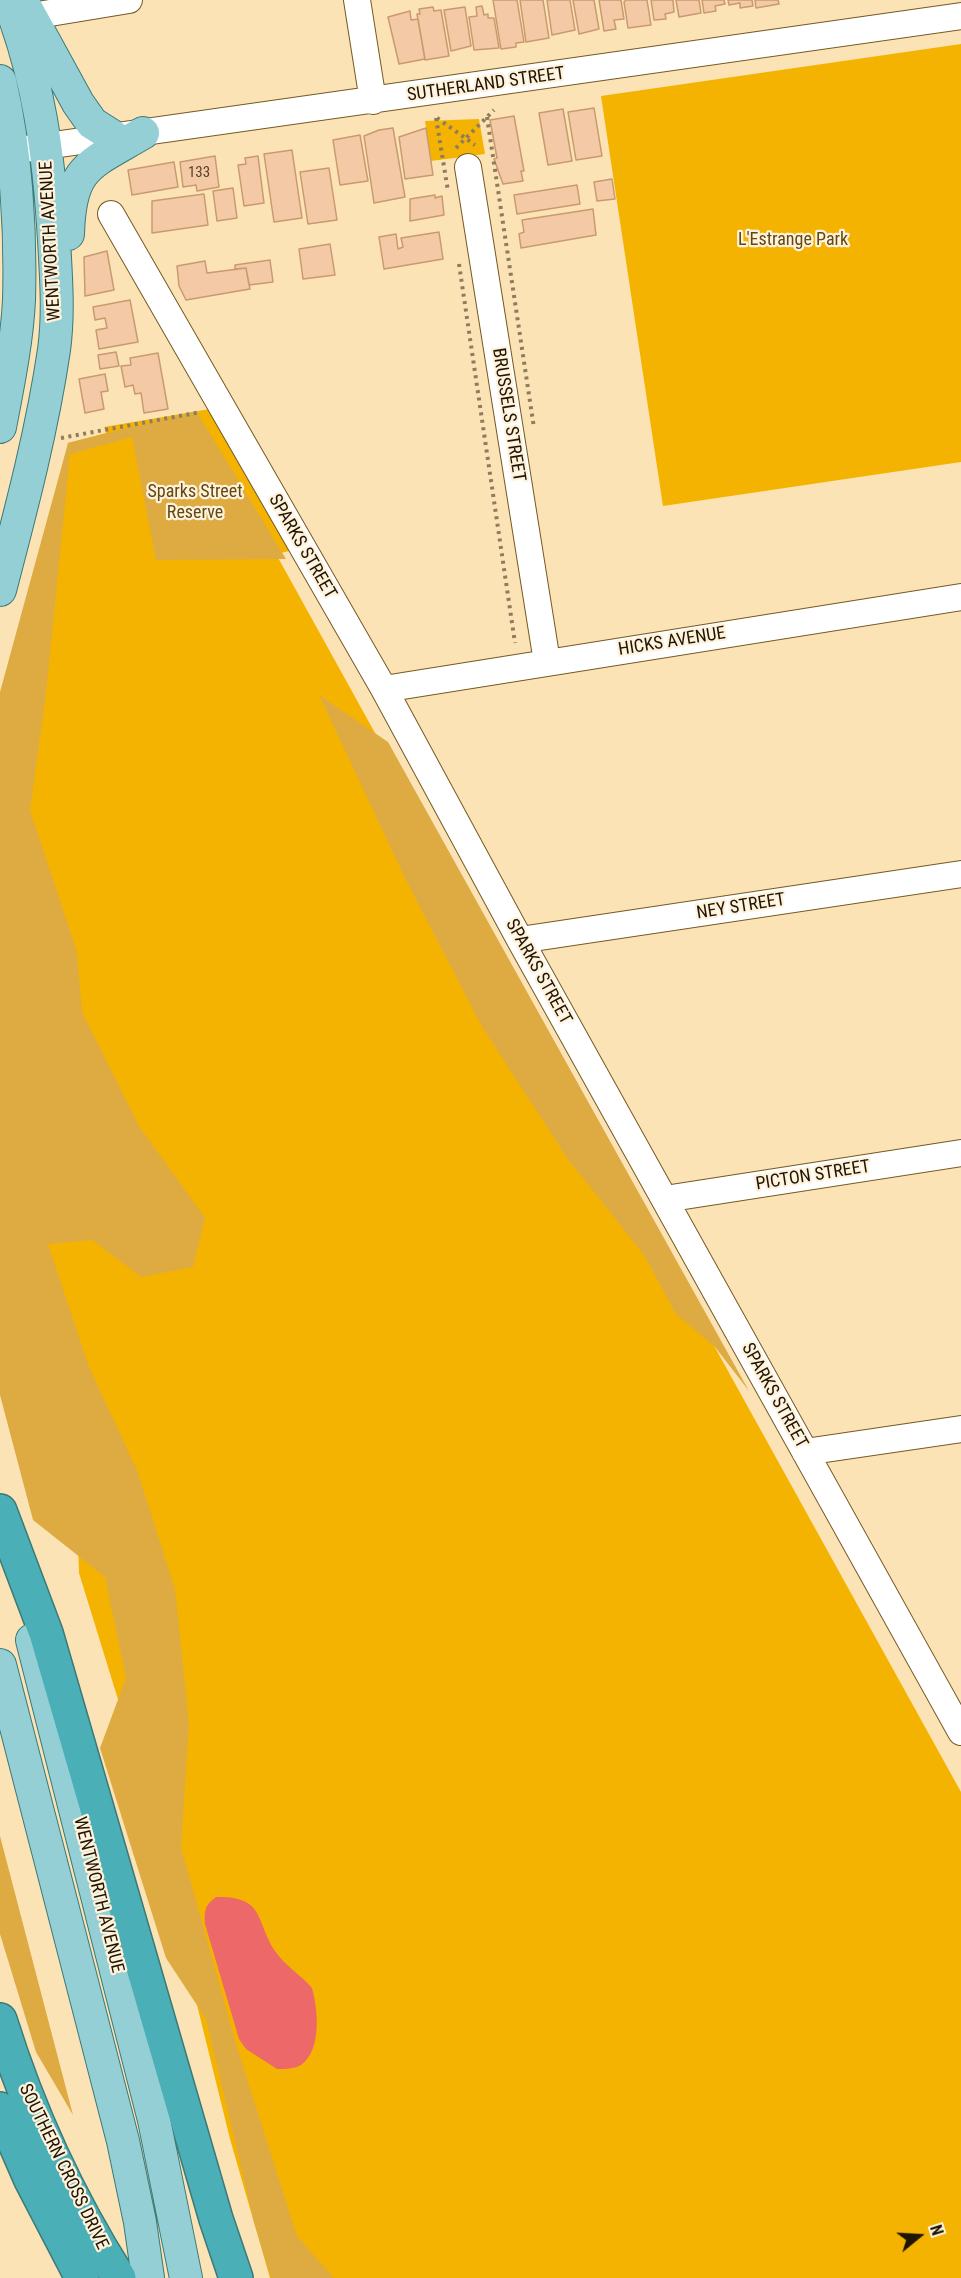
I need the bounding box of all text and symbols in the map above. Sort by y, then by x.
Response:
street label: SUTHERLAND STREET [406,63,566,107]
street label: WENTWORTH AVENUE [36,161,66,321]
house number: 133 [188,164,210,182]
park label: L'Estrange Park [738,229,848,251]
street label: BRUSSELS STREET [487,347,529,483]
park label: Sparks Street Reserve [148,481,242,524]
street label: SPARKS STREET [263,491,341,603]
street label: HICKS AVENUE [617,623,727,661]
street label: NEY STREET [695,889,787,925]
street label: SPARKS STREET [500,916,576,1028]
street label: PICTON STREET [754,1156,872,1196]
street label: SPARKS STREET [736,1340,812,1452]
street label: WENTWORTH AVENUE [68,1815,128,1975]
street label: SOUTHERN CROSS DRIVE [14,2081,112,2253]
north arrow [889,2206,949,2266]
text: N [926,2223,947,2238]

